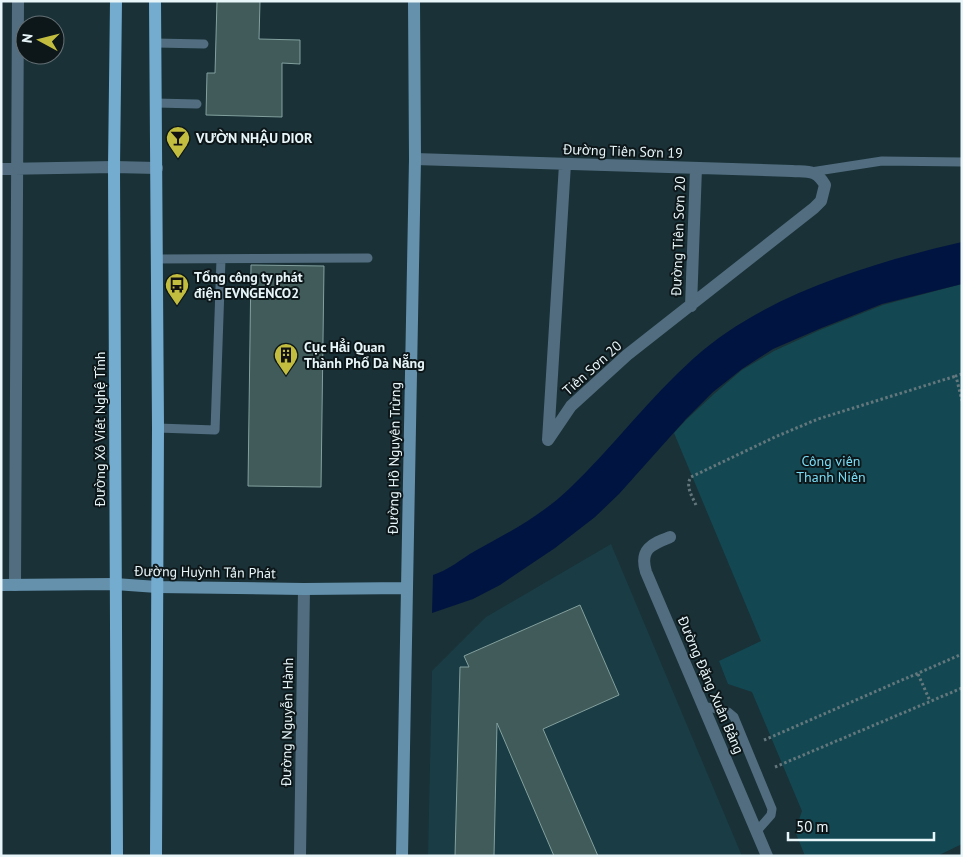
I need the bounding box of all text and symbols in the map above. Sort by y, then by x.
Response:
north arrow [15,15,65,65]
text: N [18,33,37,44]
bar icon: VƯỜN NHẬU DIOR [165,125,191,159]
place label: VƯỜN NHẬU DIOR [195,129,313,147]
street label: Đường Tiên Sơn 19 [562,140,683,162]
street label: Đường Tiên Sơn 20 [667,176,689,297]
place label: Tổng công ty phát điện EVNGENCO2 [194,268,303,302]
bus stop icon: Tổng công ty phát điện EVNGENCO2 [164,272,190,306]
street label: Tiên Sơn 20 [559,337,626,399]
place label: Cục Hẳi Quan Thành Phổ Dà Nẵng [304,338,425,372]
building icon: Cục Hẳi Quan Thành Phổ Dà Nẵng [273,342,299,376]
street label: Đường Xô Viết Nghệ Tĩnh [91,351,109,508]
street label: Đường Hồ Nguyên Trừng [384,382,404,535]
park label: Công viên Thanh Niên [796,452,866,486]
street label: Đường Huỳnh Tấn Phát [133,562,276,582]
street label: Đường Đặng Xuân Bảng [674,613,748,756]
street label: Đường Nguyễn Hành [277,658,297,787]
scale bar [788,810,934,842]
text: 50 m [796,817,829,836]

